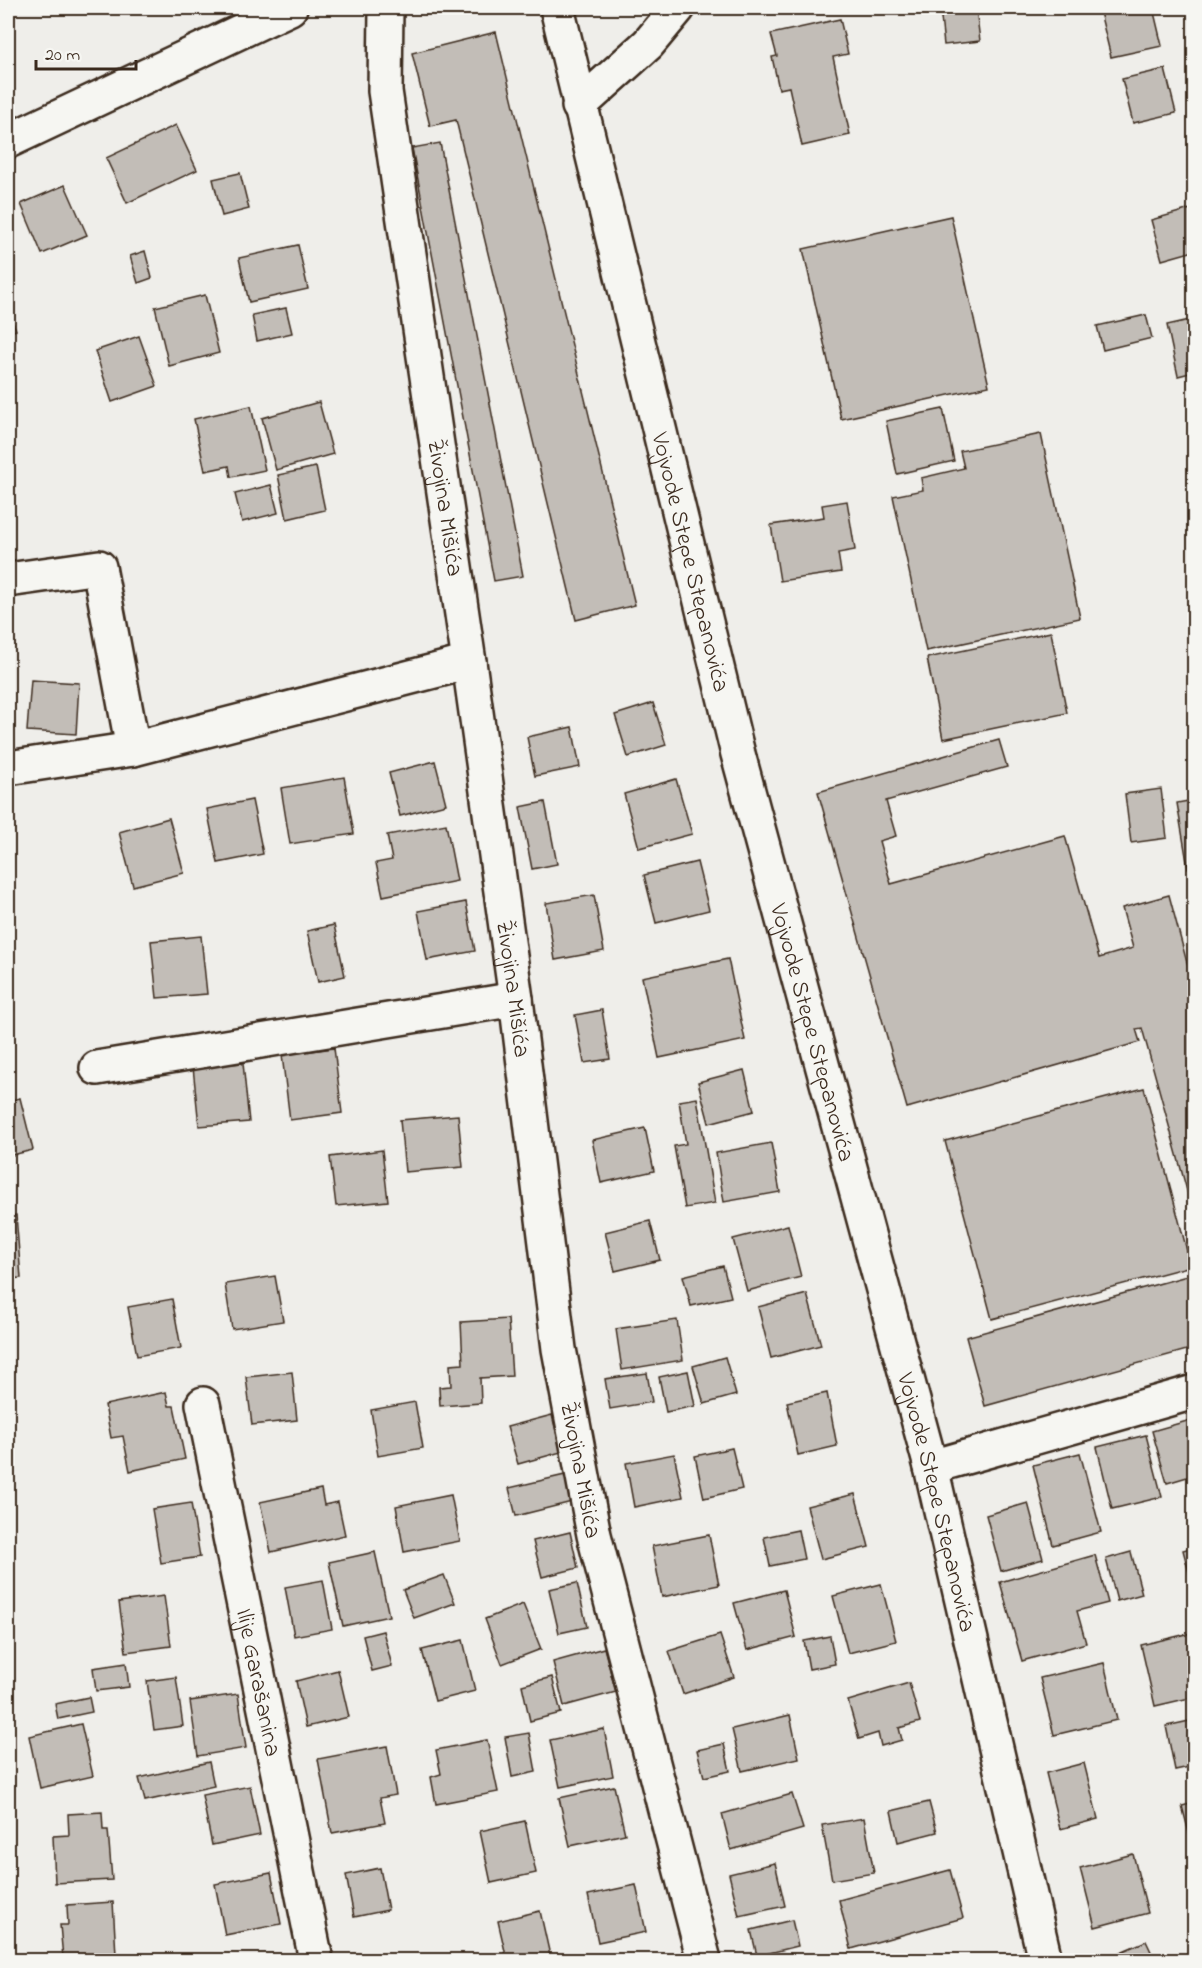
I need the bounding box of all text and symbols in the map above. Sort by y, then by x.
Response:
scale bar [36,33,136,71]
text: 20 m [45,43,80,69]
street label: Vojvode Stepe Stepanovića [640,428,737,696]
street label: Živojina Mišića [416,437,471,579]
street label: Vojvode Stepe Stepanovića [759,899,863,1166]
street label: Živojina Mišića [485,918,538,1060]
street label: Vojvode Stepe Stepanovića [886,1368,984,1636]
street label: Živojina Mišića [549,1399,609,1541]
street label: Ilije Garašanina [225,1606,289,1760]

